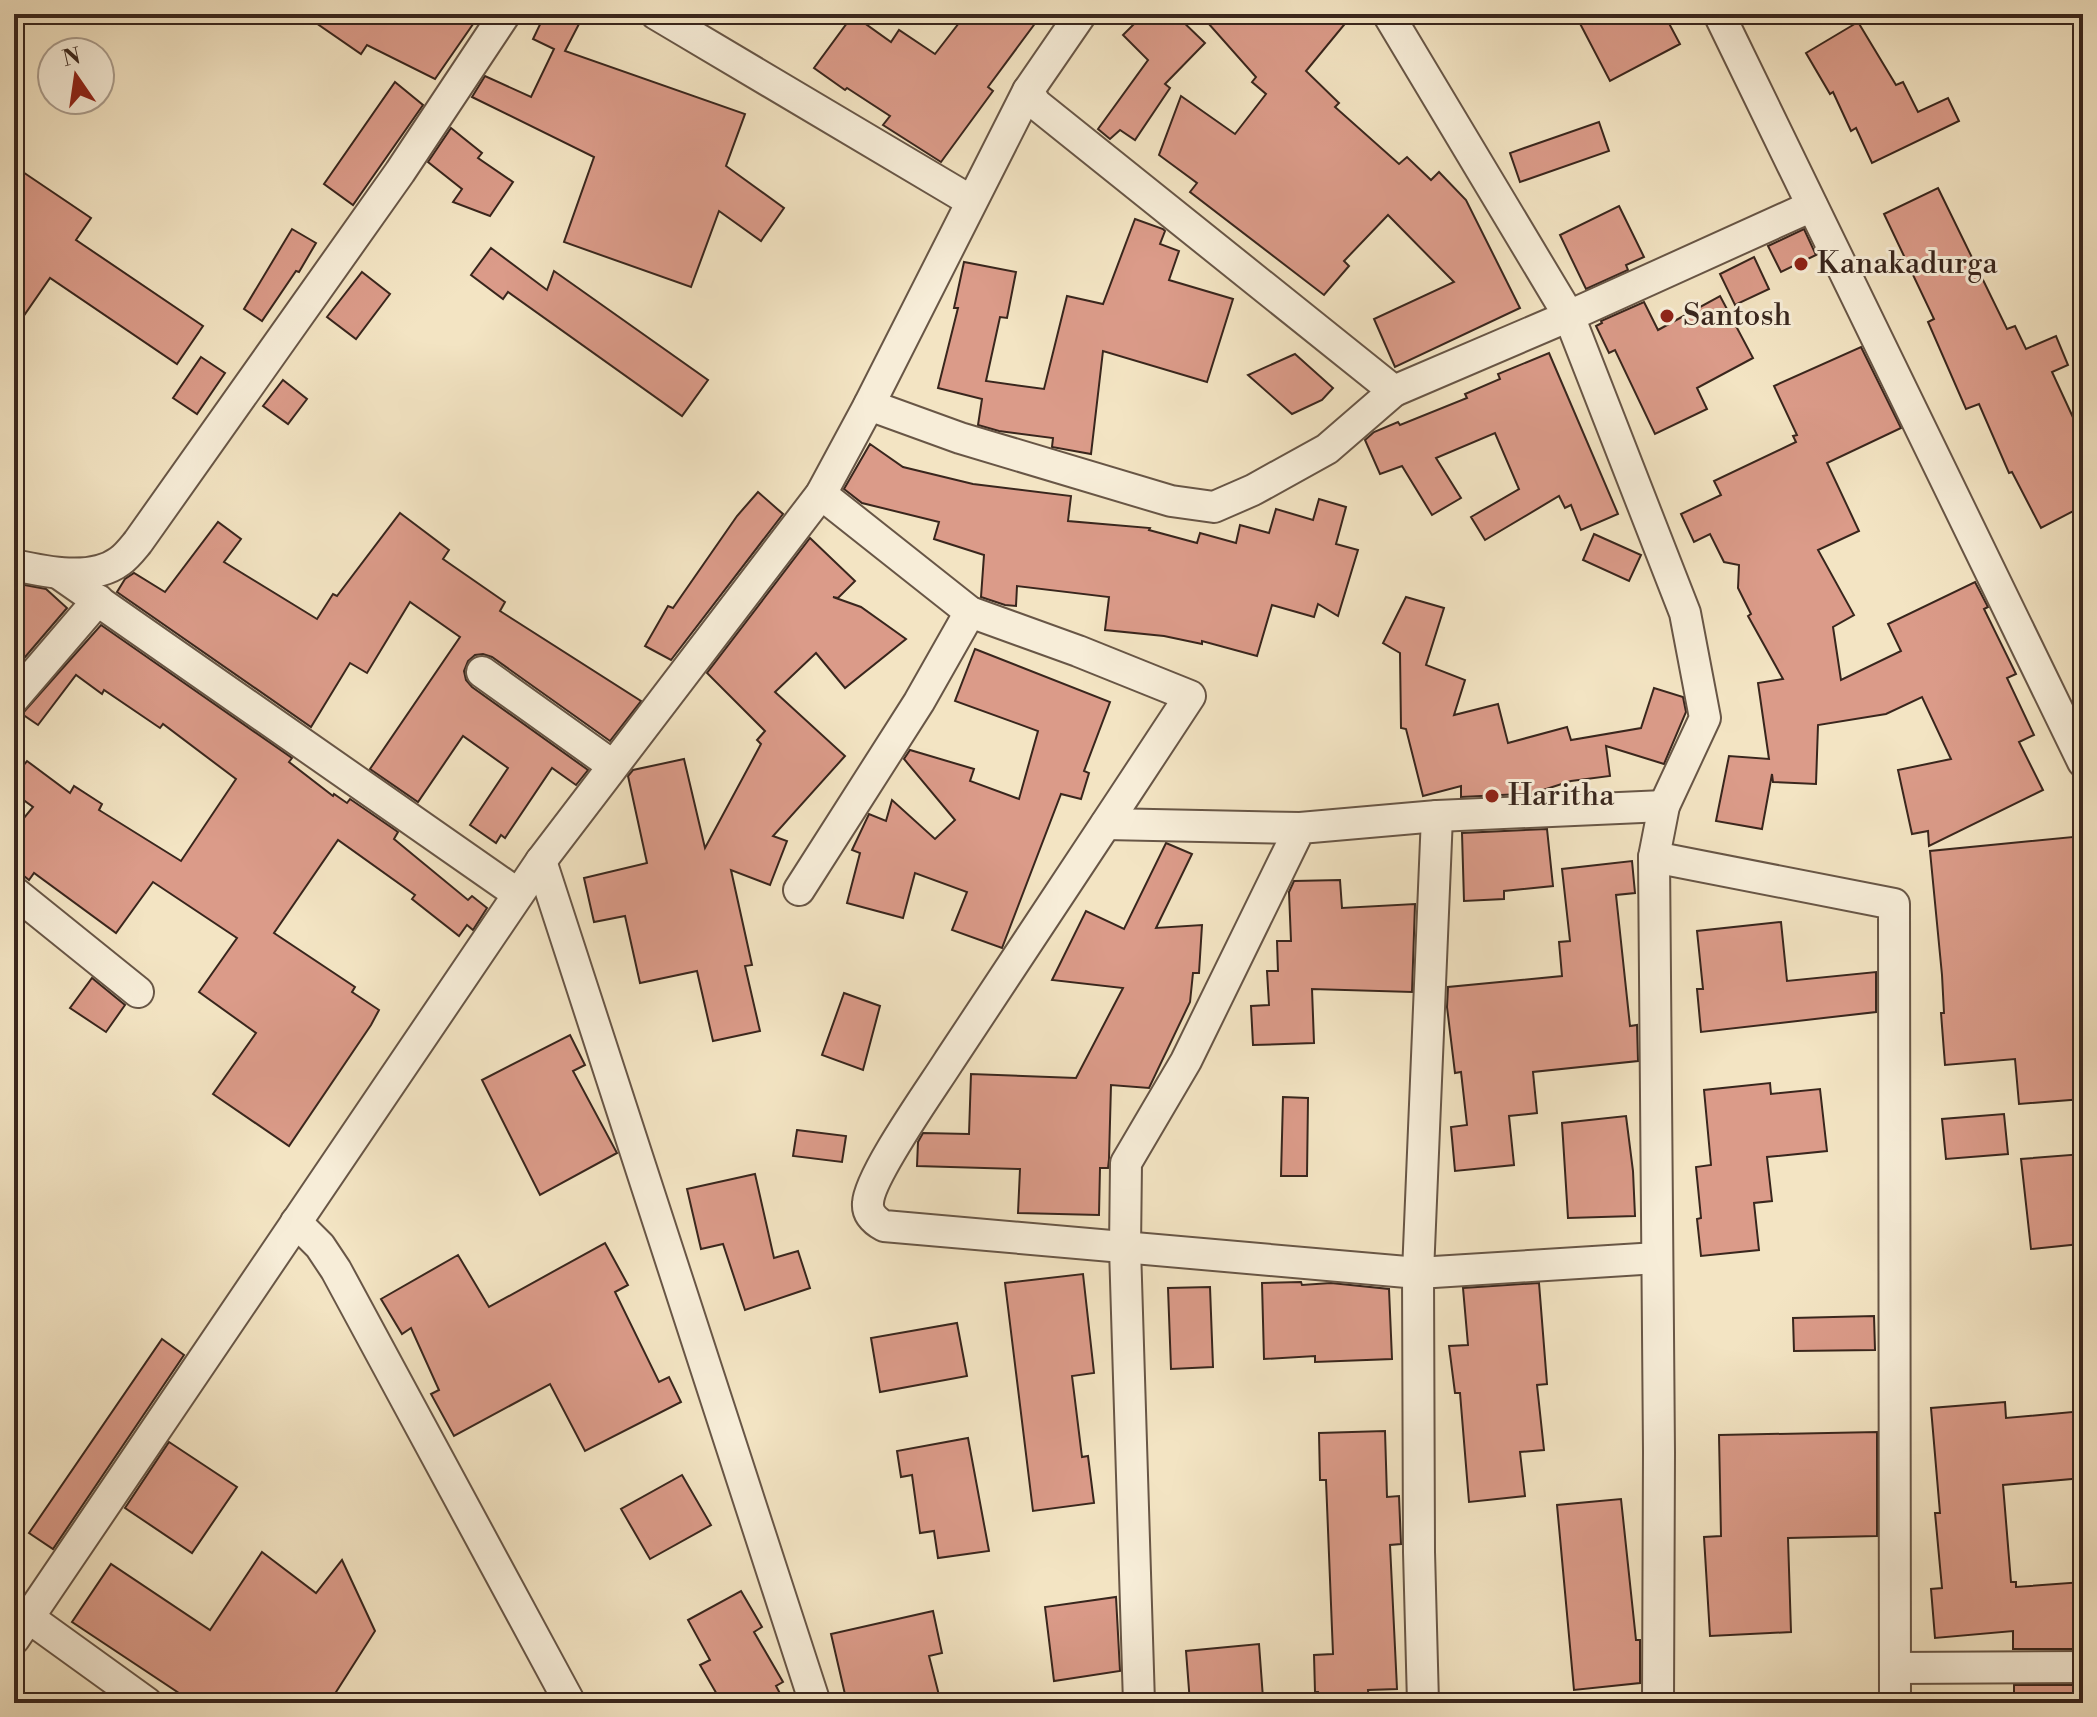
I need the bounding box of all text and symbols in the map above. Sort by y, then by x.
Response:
north arrow [36,36,116,116]
text: N [60,43,84,73]
place label: Kanakadurga [1817,245,1999,283]
marker: Kanakadurga [1792,255,1810,273]
place label: Santosh [1683,297,1792,335]
marker: Santosh [1658,307,1676,325]
place label: Haritha [1508,777,1615,815]
marker: Haritha [1483,787,1501,805]

